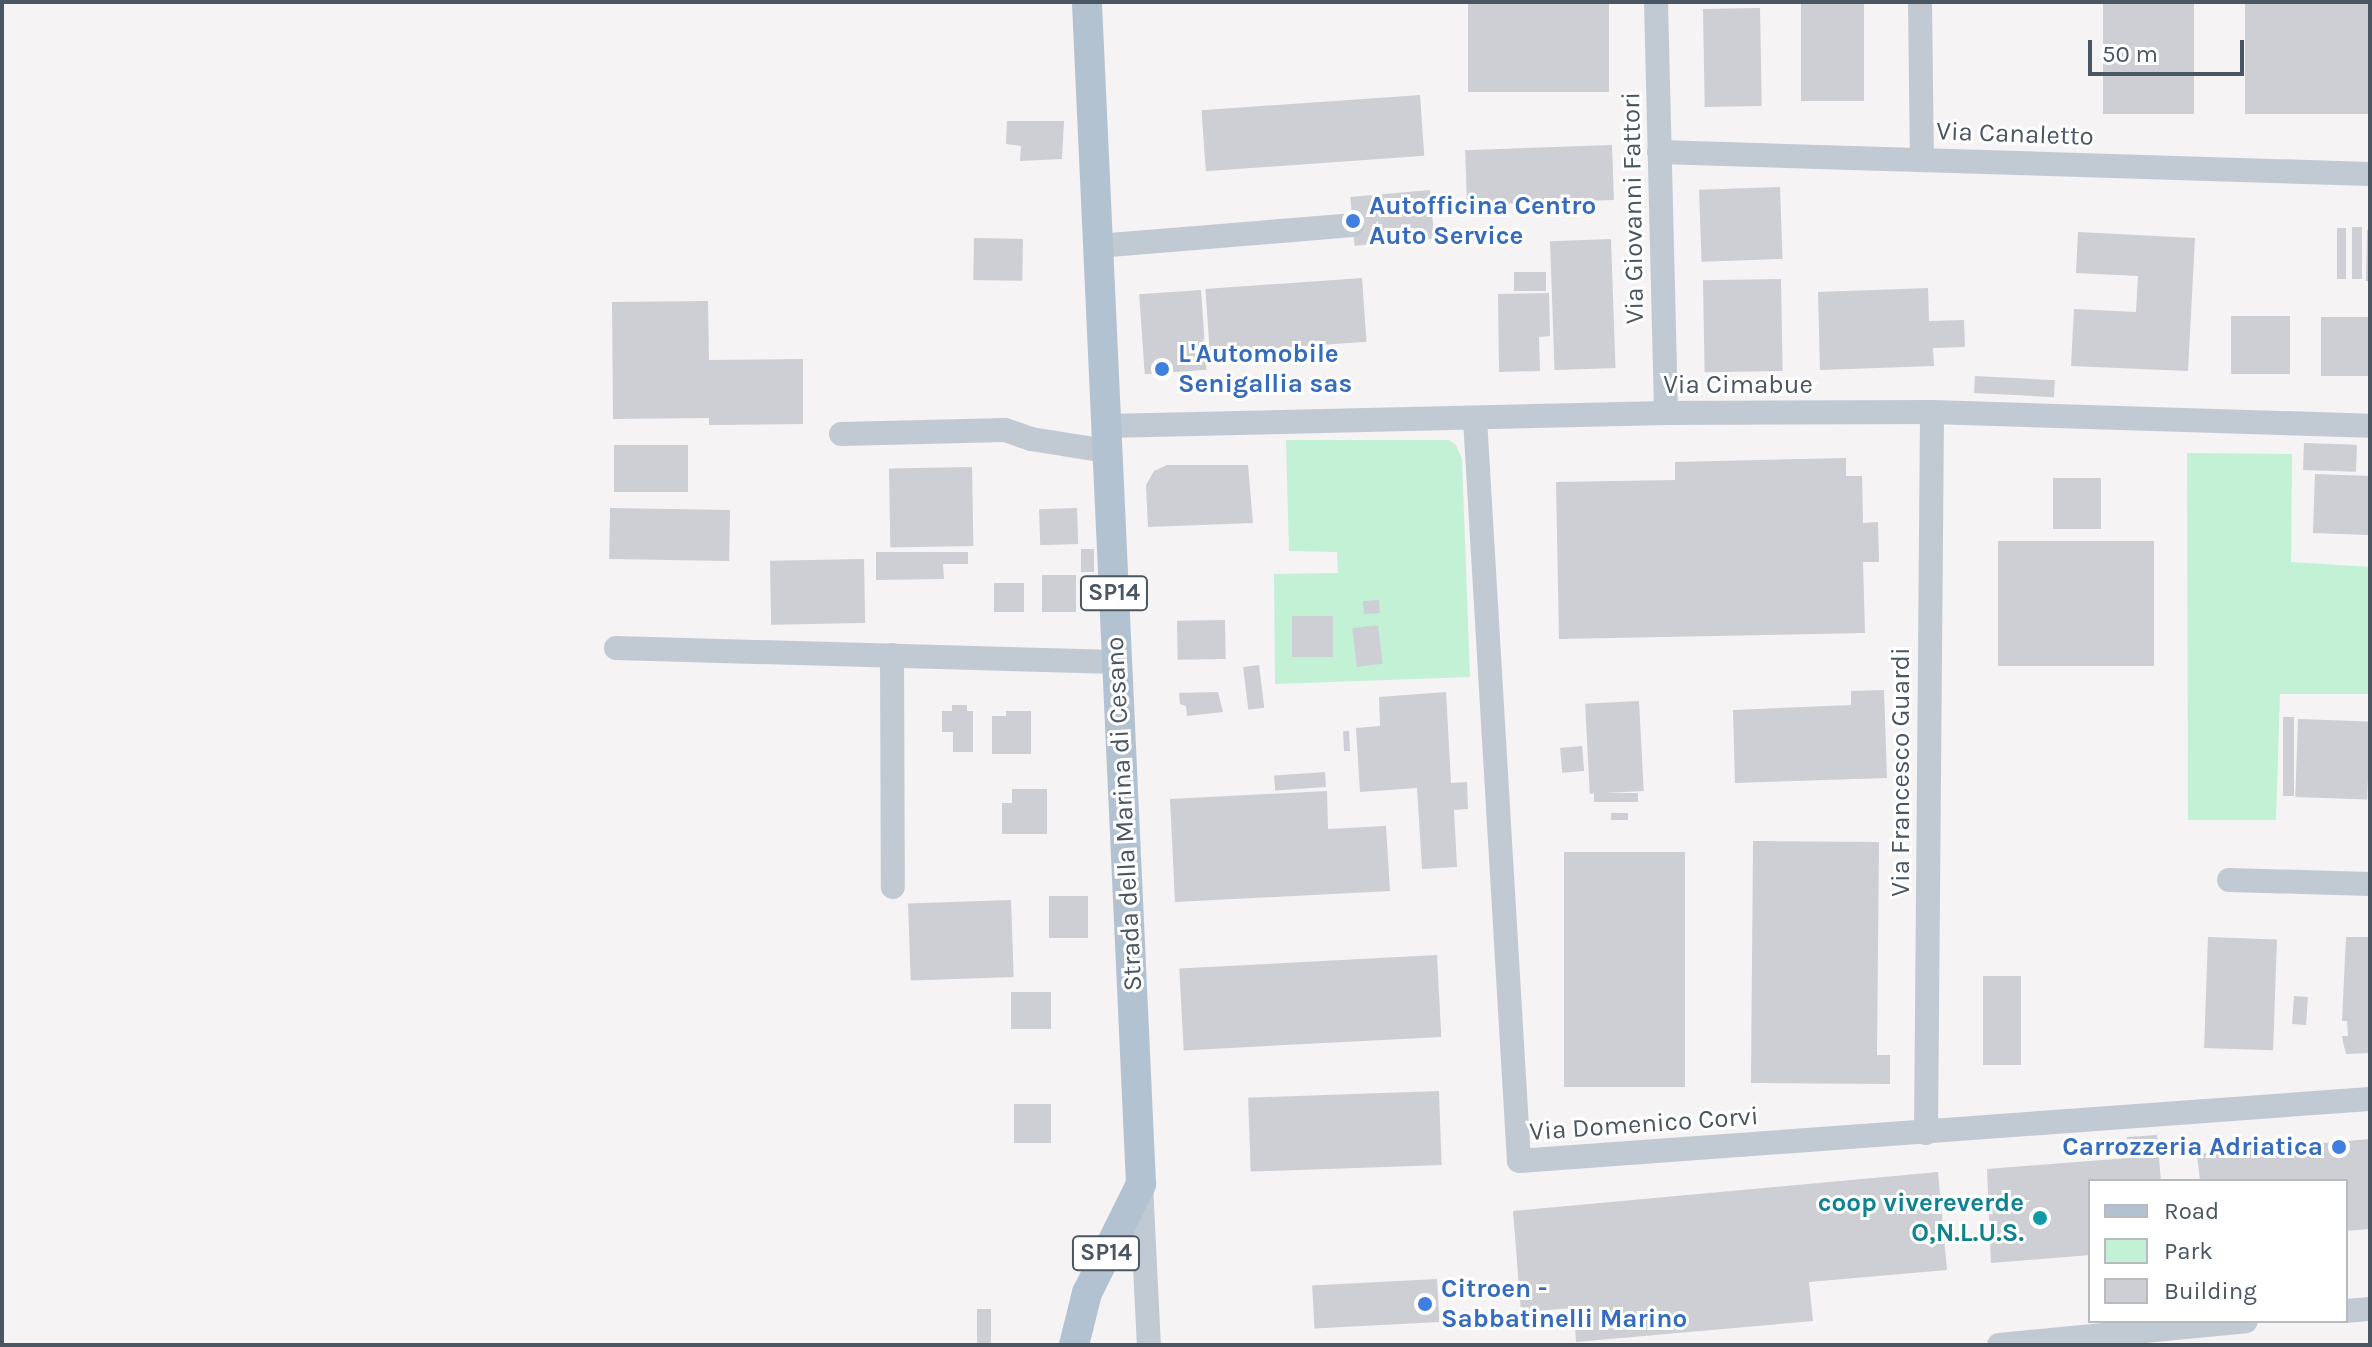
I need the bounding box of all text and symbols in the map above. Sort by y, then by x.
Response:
scale bar [2092,24,2248,74]
text: 50 m [2102,40,2158,68]
street label: Via Giovanni Fattori [1615,92,1651,324]
street label: Via Canaletto [1936,116,2094,152]
place label: Autofficina Centro Auto Service [1369,190,1596,252]
marker: Autofficina Centro Auto Service [1344,212,1362,230]
place label: L'Automobile Senigallia sas [1178,338,1352,400]
marker: L'Automobile Senigallia sas [1153,360,1171,378]
street label: Via Cimabue [1663,369,1813,401]
road number: SP14 [1078,573,1150,613]
street label: Strada della Marina di Cesano [1099,636,1149,992]
street label: Via Francesco Guardi [1885,647,1917,897]
street label: Via Domenico Corvi [1528,1100,1760,1148]
place label: Carrozzeria Adriatica [2062,1131,2323,1163]
marker: Carrozzeria Adriatica [2330,1138,2348,1156]
legend [2088,1179,2348,1323]
place label: coop vivereverde O,N.L.U.S. [1818,1187,2024,1248]
text: Road [2164,1197,2219,1225]
marker: coop vivereverde O,N.L.U.S. [2031,1209,2049,1227]
road number: SP14 [1070,1233,1142,1273]
text: Park [2164,1237,2213,1265]
place label: Citroen - Sabbatinelli Marino [1441,1273,1687,1334]
text: Building [2164,1277,2257,1305]
marker: Citroen - Sabbatinelli Marino [1416,1295,1434,1313]

